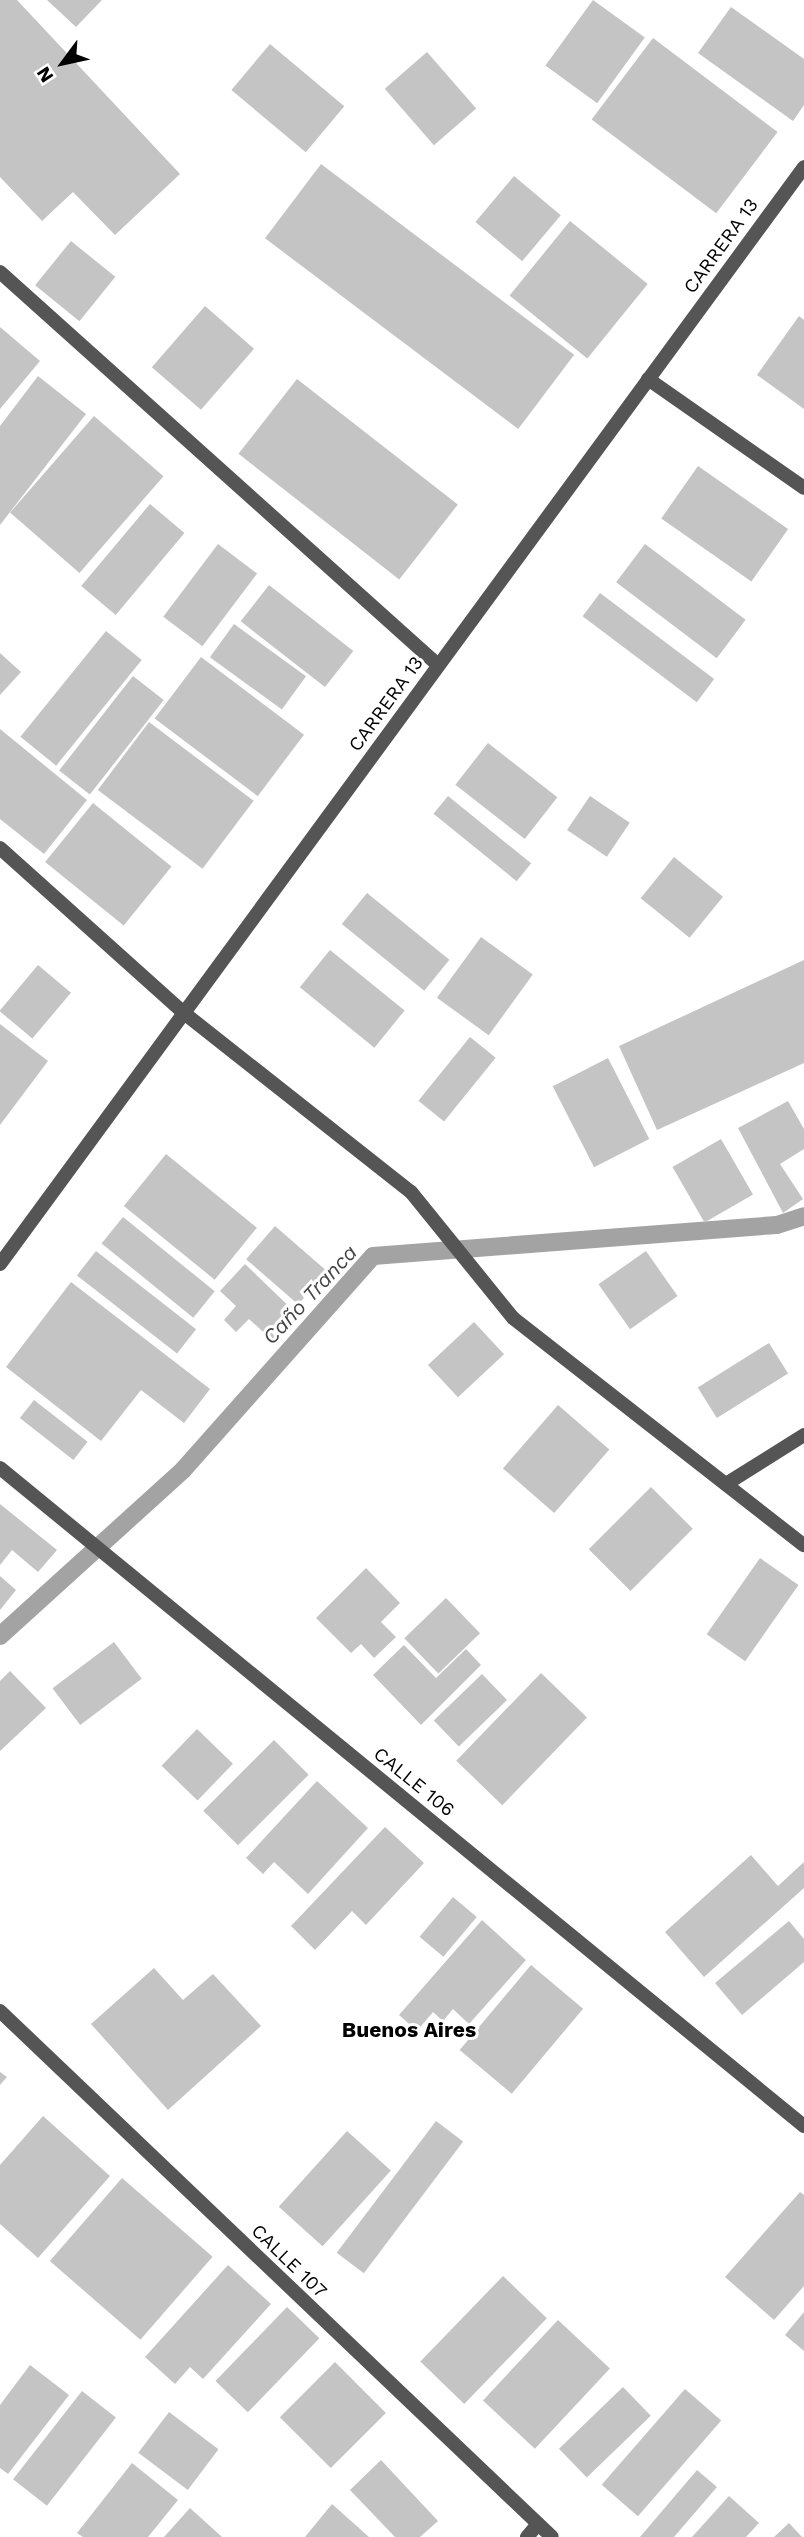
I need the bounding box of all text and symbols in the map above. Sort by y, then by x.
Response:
north arrow [28,28,98,98]
text: N [31,63,58,87]
street label: CARRERA 13 [679,194,763,298]
street label: CARRERA 13 [344,652,428,756]
water label: Caño Tranca [257,1240,363,1350]
street label: CALLE 106 [369,1742,459,1822]
district label: Buenos Aires [342,2017,476,2043]
street label: CALLE 107 [246,2219,332,2303]

